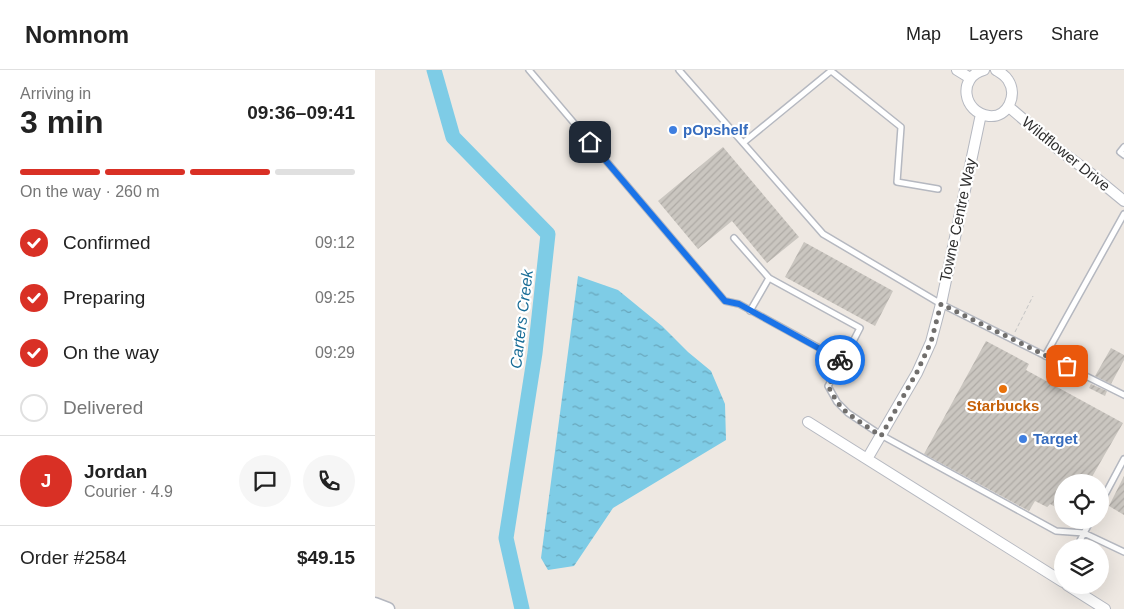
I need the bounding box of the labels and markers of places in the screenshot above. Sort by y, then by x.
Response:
pin [569,121,611,163]
place label: pOpshelf [683,121,749,138]
marker: pOpshelf [667,124,679,136]
pin [1046,345,1088,387]
marker: Starbucks [997,383,1009,395]
place label: Starbucks [967,397,1039,414]
place label: Target [1033,430,1078,447]
marker: Target [1017,433,1029,445]

